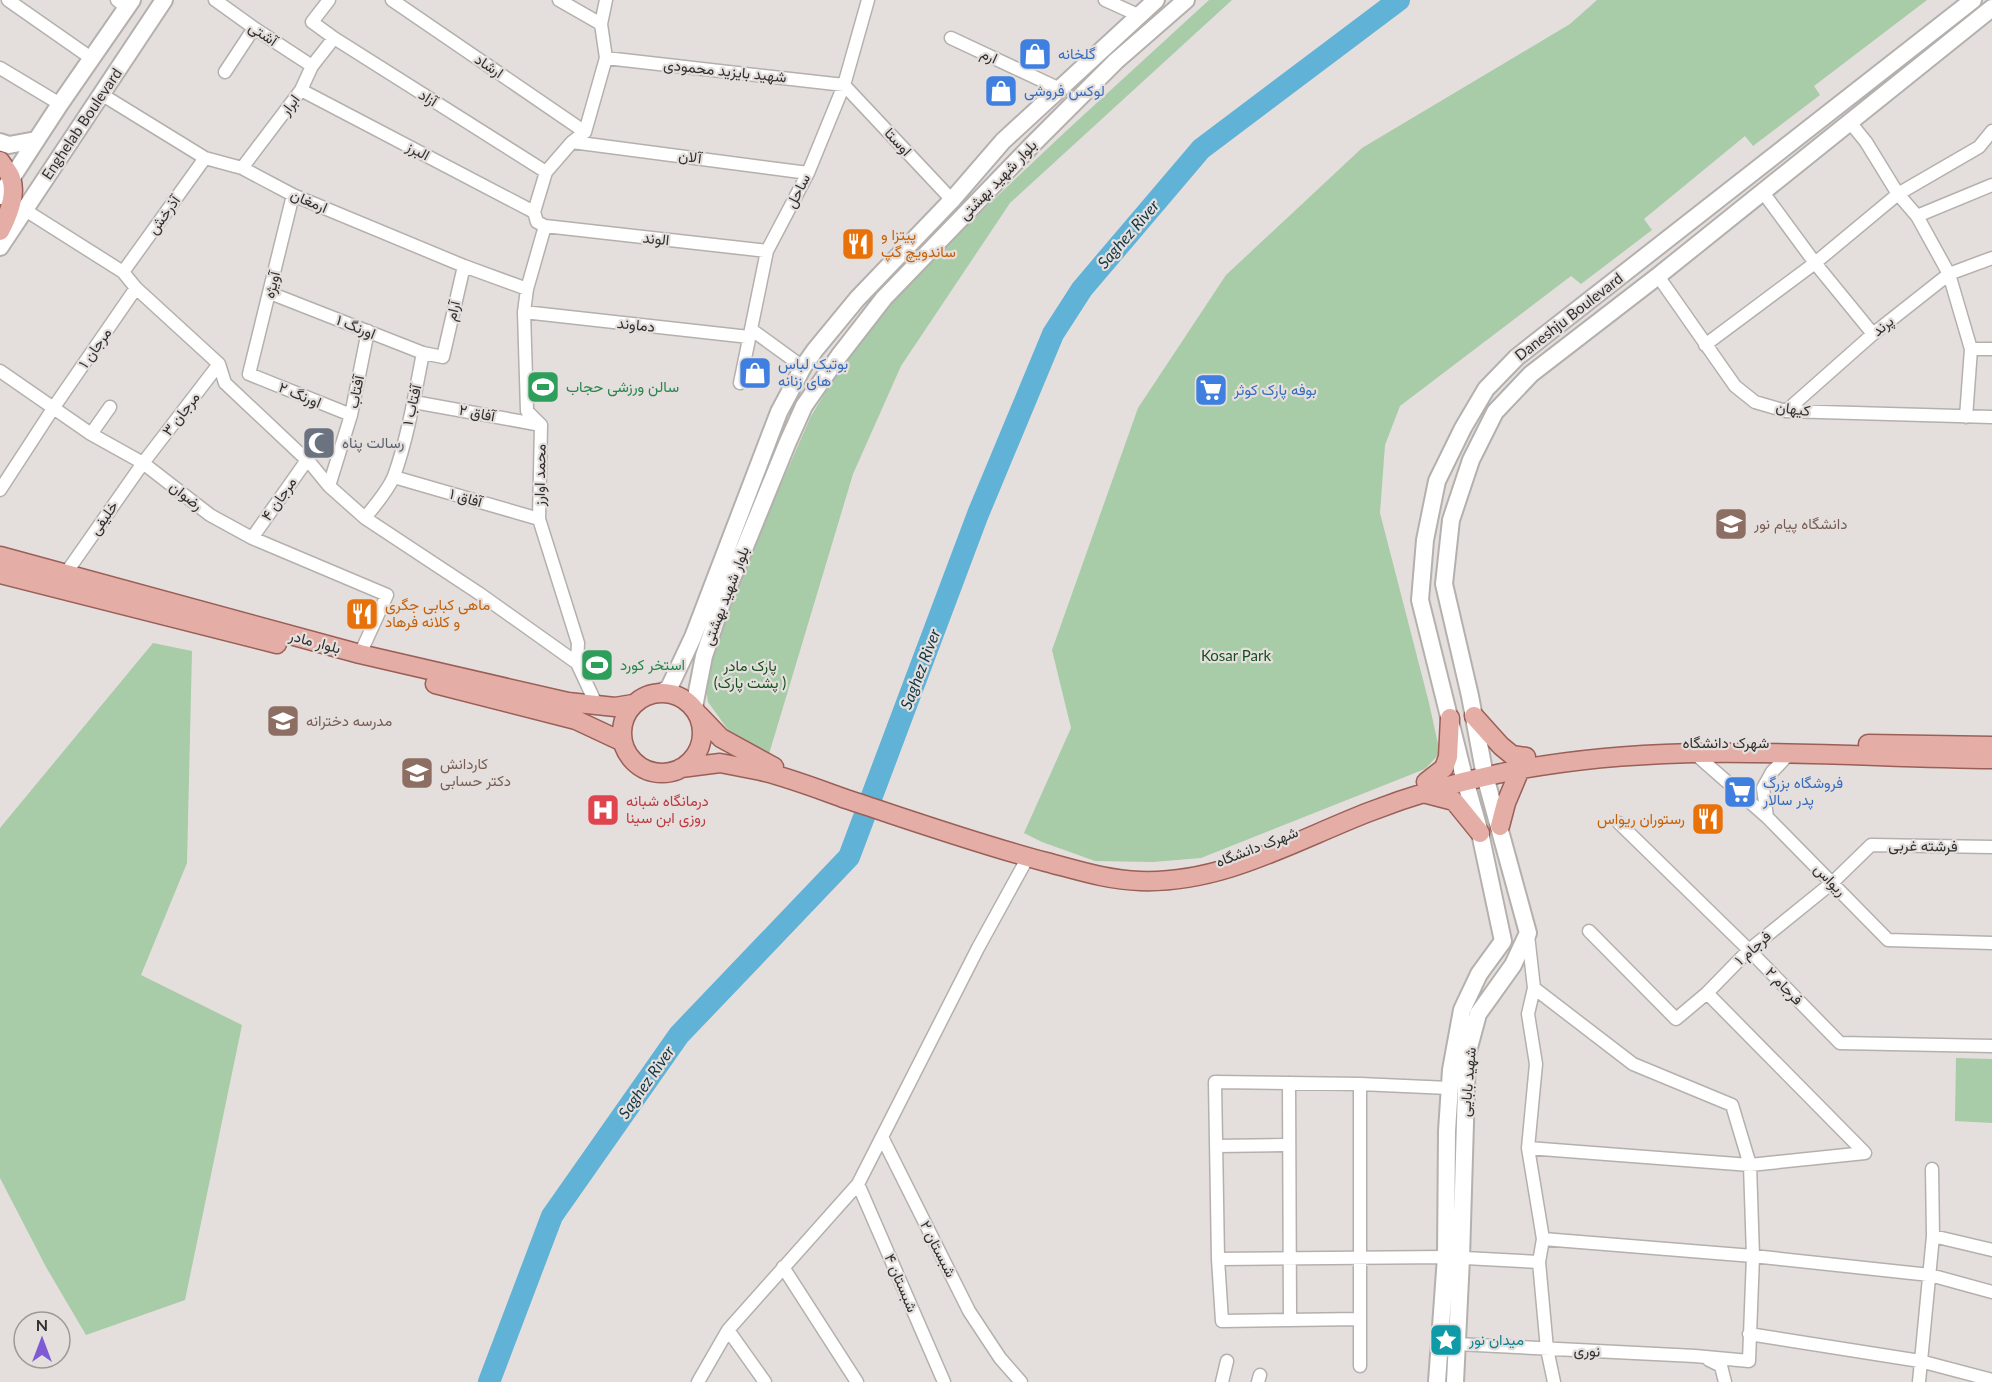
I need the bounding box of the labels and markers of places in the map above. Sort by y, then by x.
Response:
shop icon: گلخانه [1017,36,1053,72]
place label: گلخانه [1058,44,1096,62]
shop icon: لوکس فروشی [983,73,1019,109]
place label: لوکس فروشی [1024,81,1105,101]
place label: پیتزا و ساندویچ گپ [881,225,956,263]
restaurant icon: پیتزا و ساندویچ گپ [840,226,876,262]
place label: بوتیک لباس های زنانه [778,354,848,391]
shop icon: بوتیک لباس های زنانه [737,355,773,391]
sports icon: سالن ورزشی حجاب [525,369,561,405]
supermarket icon: بوفه پارک کوثر [1193,372,1229,408]
place label: سالن ورزشی حجاب [566,377,679,397]
place label: بوفه پارک کوثر [1233,380,1317,400]
mosque icon: رسالت پناه [301,425,337,461]
place label: رسالت پناه [342,433,404,453]
school or university icon: دانشگاه پیام نور [1713,506,1749,542]
place label: دانشگاه پیام نور [1753,514,1847,534]
place label: ماهی کبابی جگری و کلانه فرهاد [385,595,490,631]
restaurant icon: ماهی کبابی جگری و کلانه فرهاد [344,596,380,632]
sports icon: استخر کورد [579,647,615,683]
place label: استخر کورد [620,655,685,674]
school or university icon: مدرسه دخترانه [265,703,301,739]
place label: مدرسه دخترانه [306,711,392,730]
place label: کاردانش دکتر حسابی [440,754,511,791]
school or university icon: کاردانش دکتر حسابی [399,755,435,791]
place label: فروشگاه بزرگ پدر سالار [1762,773,1843,810]
supermarket icon: فروشگاه بزرگ پدر سالار [1722,774,1758,810]
place label: درمانگاه شبانه روزی ابن سینا [626,791,709,828]
hospital icon: درمانگاه شبانه روزی ابن سینا [585,792,621,828]
restaurant icon: رستوران ریواس [1690,801,1726,837]
place label: رستوران ریواس [1597,809,1685,829]
place icon: میدان نور [1428,1322,1464,1358]
place label: میدان نور [1468,1330,1524,1349]

